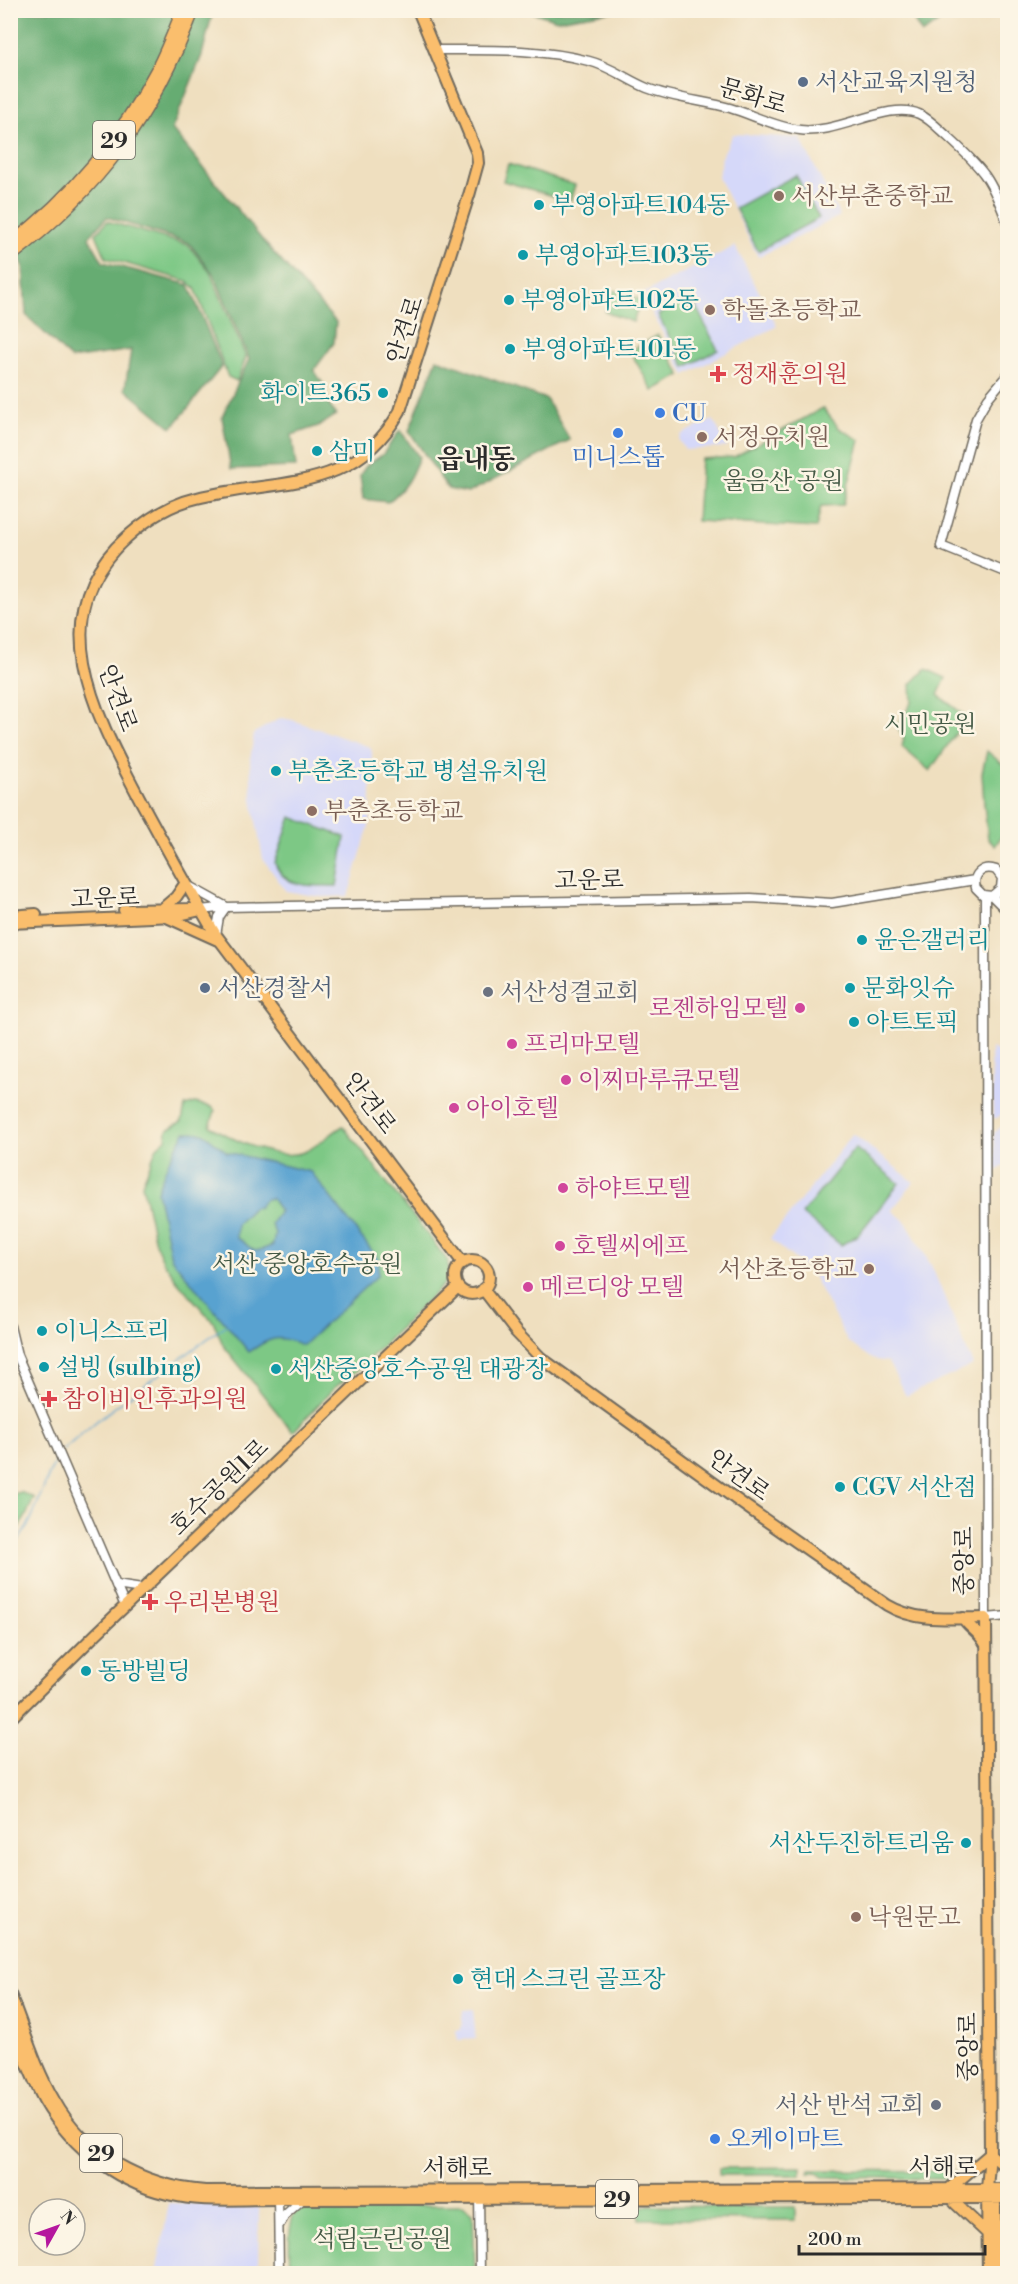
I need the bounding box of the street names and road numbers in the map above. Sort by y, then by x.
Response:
street label: 문화로 [715,72,790,121]
road number: 29 [93,121,135,159]
street label: 안견로 [381,293,431,368]
street label: 안견로 [91,661,143,736]
street label: 고운로 [554,865,624,897]
street label: 고운로 [70,883,140,915]
street label: 안견로 [336,1067,402,1140]
street label: 호수공원1로 [164,1433,276,1542]
street label: 안견로 [701,1443,775,1508]
street label: 중앙로 [950,1526,980,1596]
street label: 중앙로 [954,2012,984,2082]
road number: 29 [80,2134,122,2172]
street label: 서해로 [908,2153,978,2183]
street label: 서해로 [422,2154,492,2184]
road number: 29 [596,2180,638,2218]

